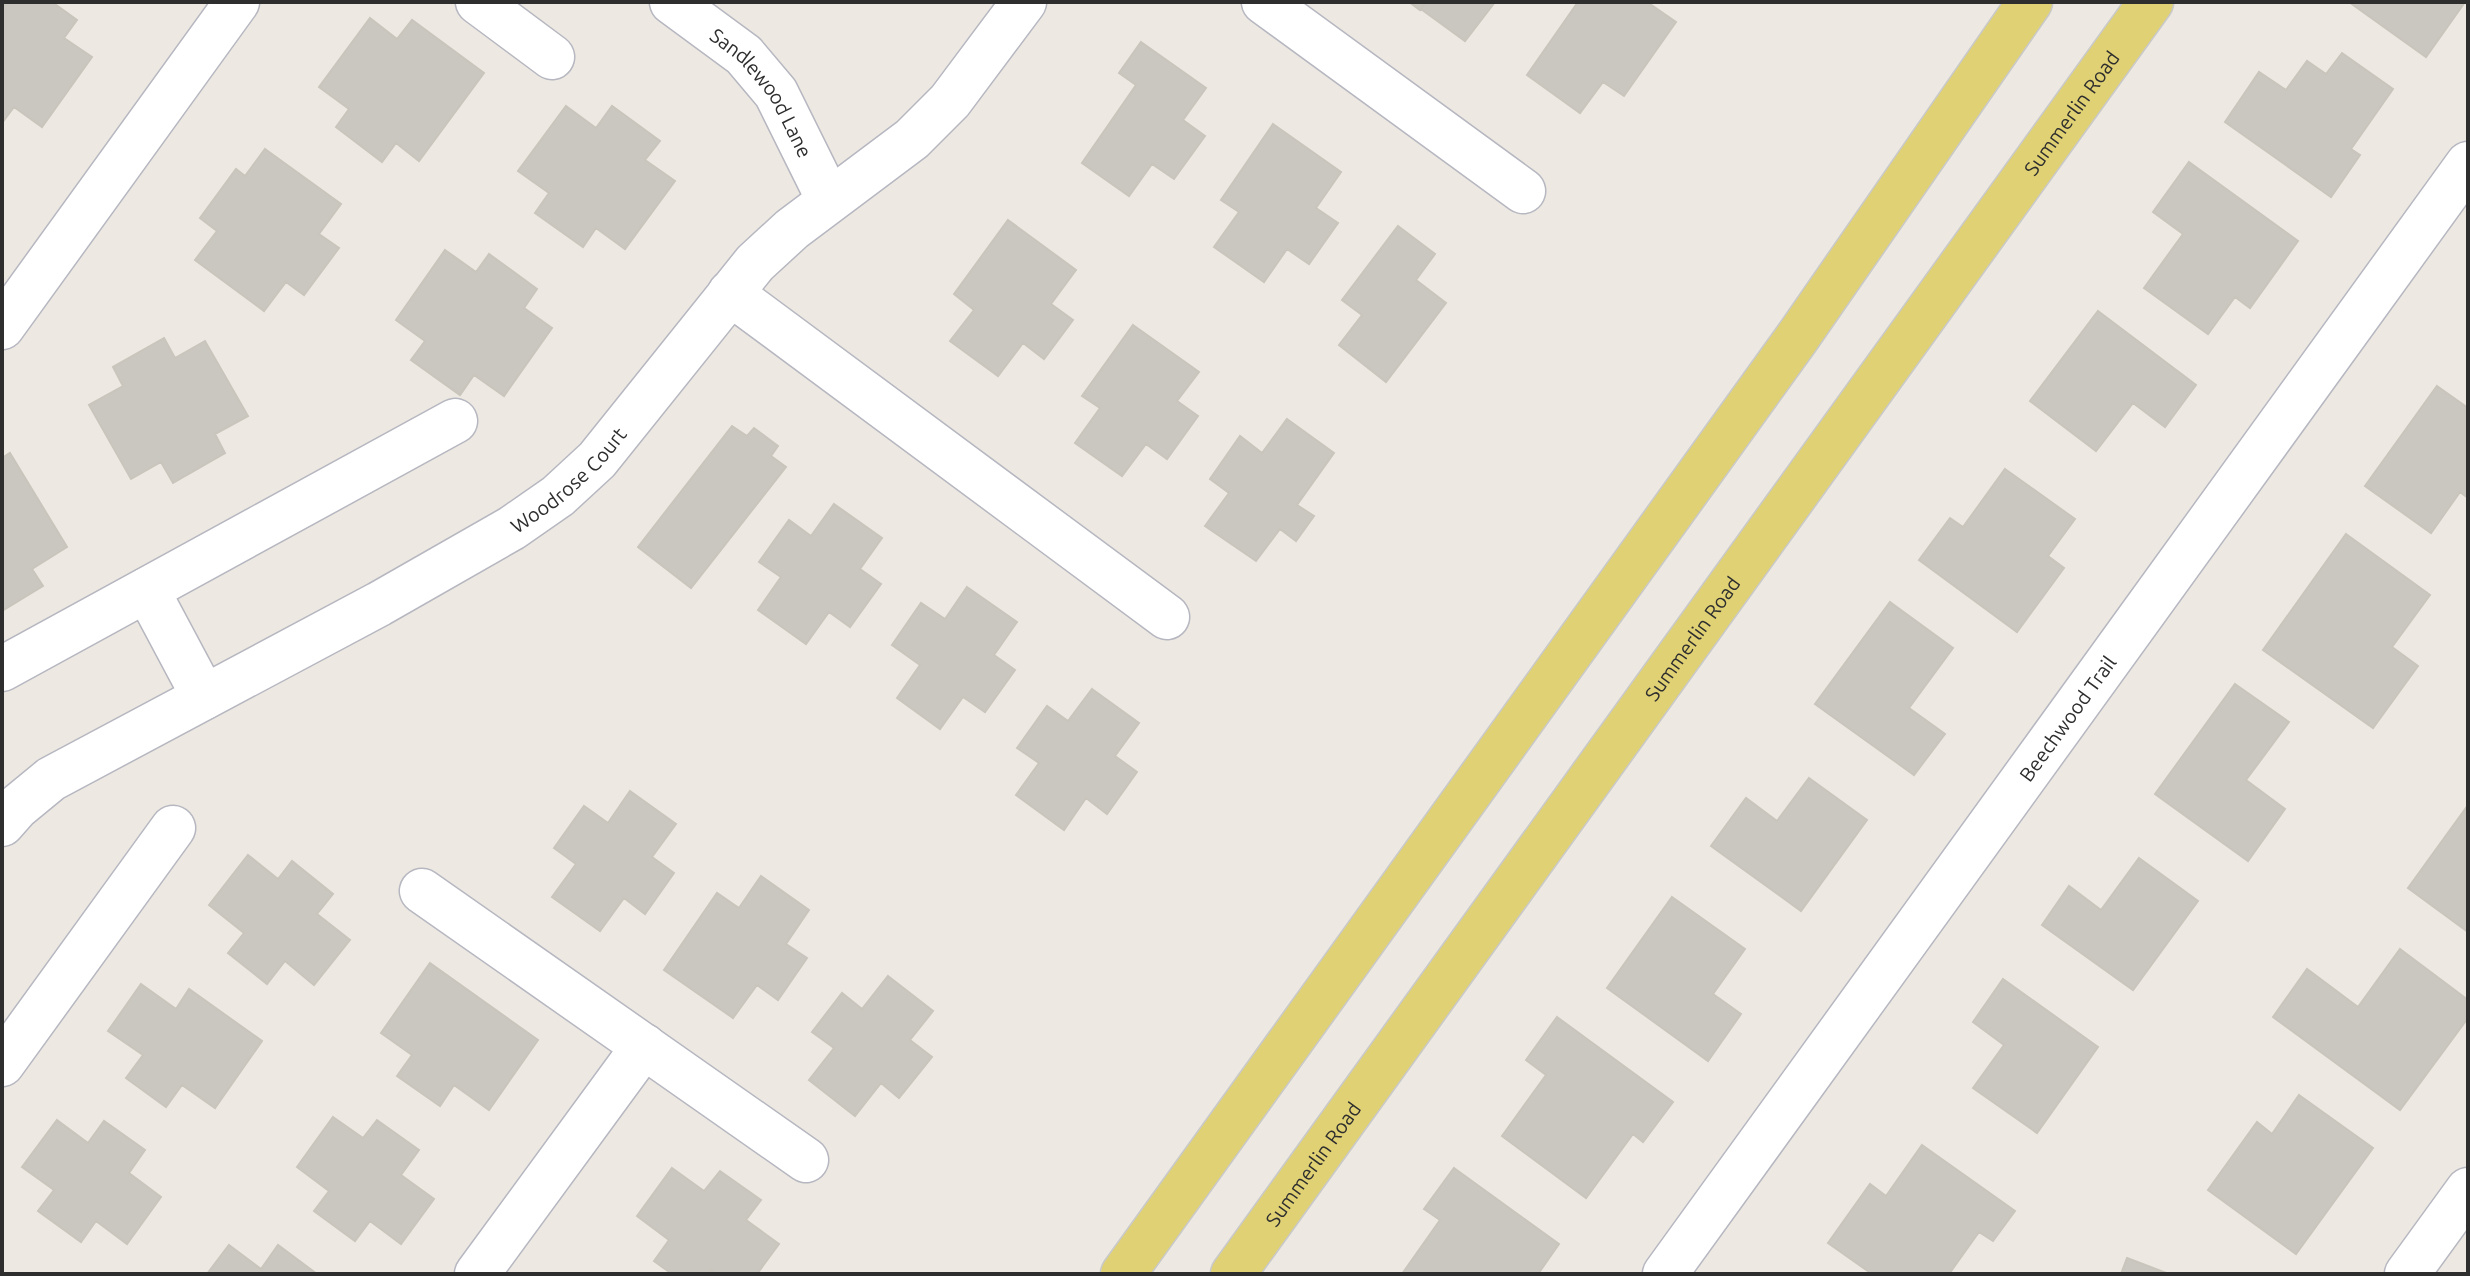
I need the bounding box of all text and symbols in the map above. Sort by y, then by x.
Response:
street label: Sandlewood Lane [706,23,817,161]
street label: Summerlin Road [2019,46,2123,179]
street label: Woodrose Court [506,422,631,537]
street label: Summerlin Road [1639,572,1744,705]
street label: Beechwood Trail [2014,651,2120,785]
street label: Summerlin Road [1260,1097,1365,1230]

